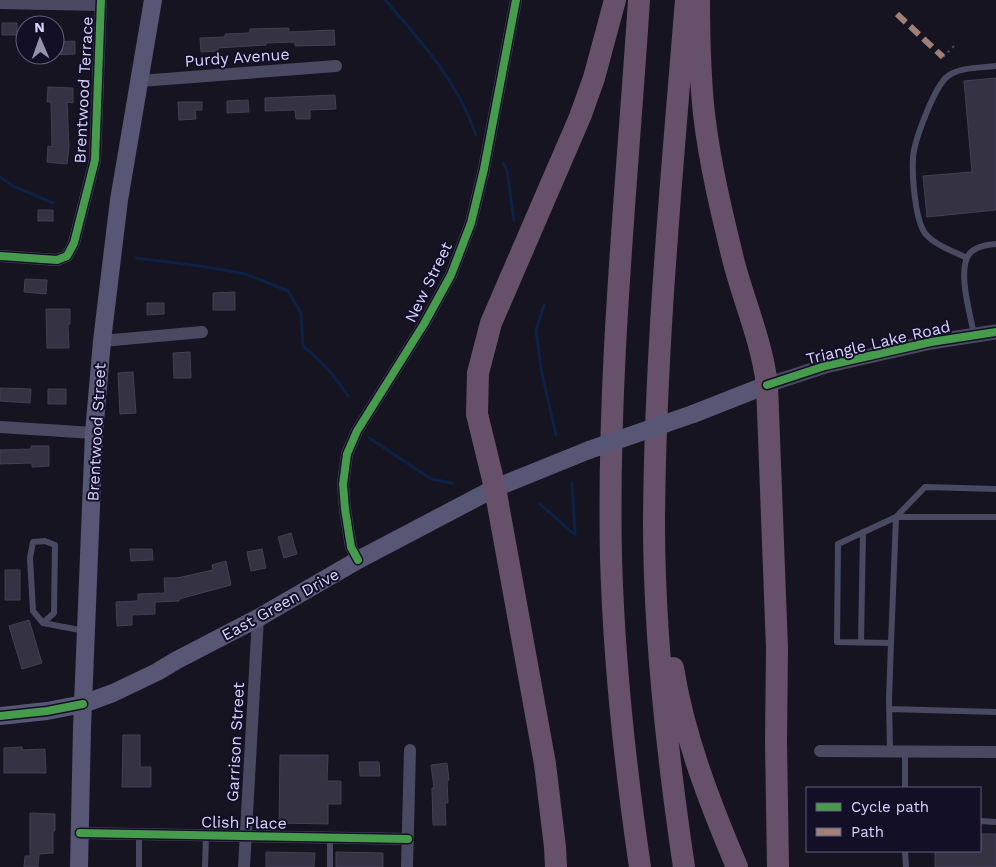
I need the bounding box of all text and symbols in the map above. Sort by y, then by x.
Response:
north arrow [15,15,65,65]
street label: Brentwood Terrace [70,16,97,164]
text: N [34,19,45,35]
street label: Purdy Avenue [184,44,290,71]
street label: New Street [401,239,456,326]
street label: Triangle Lake Road [804,317,952,368]
street label: Brentwood Street [83,362,110,502]
street label: East Green Drive [218,564,342,645]
street label: Garrison Street [223,682,248,802]
legend [806,787,981,852]
text: Cycle path [851,798,929,816]
street label: Clish Place [201,812,287,833]
text: Path [851,823,884,841]

